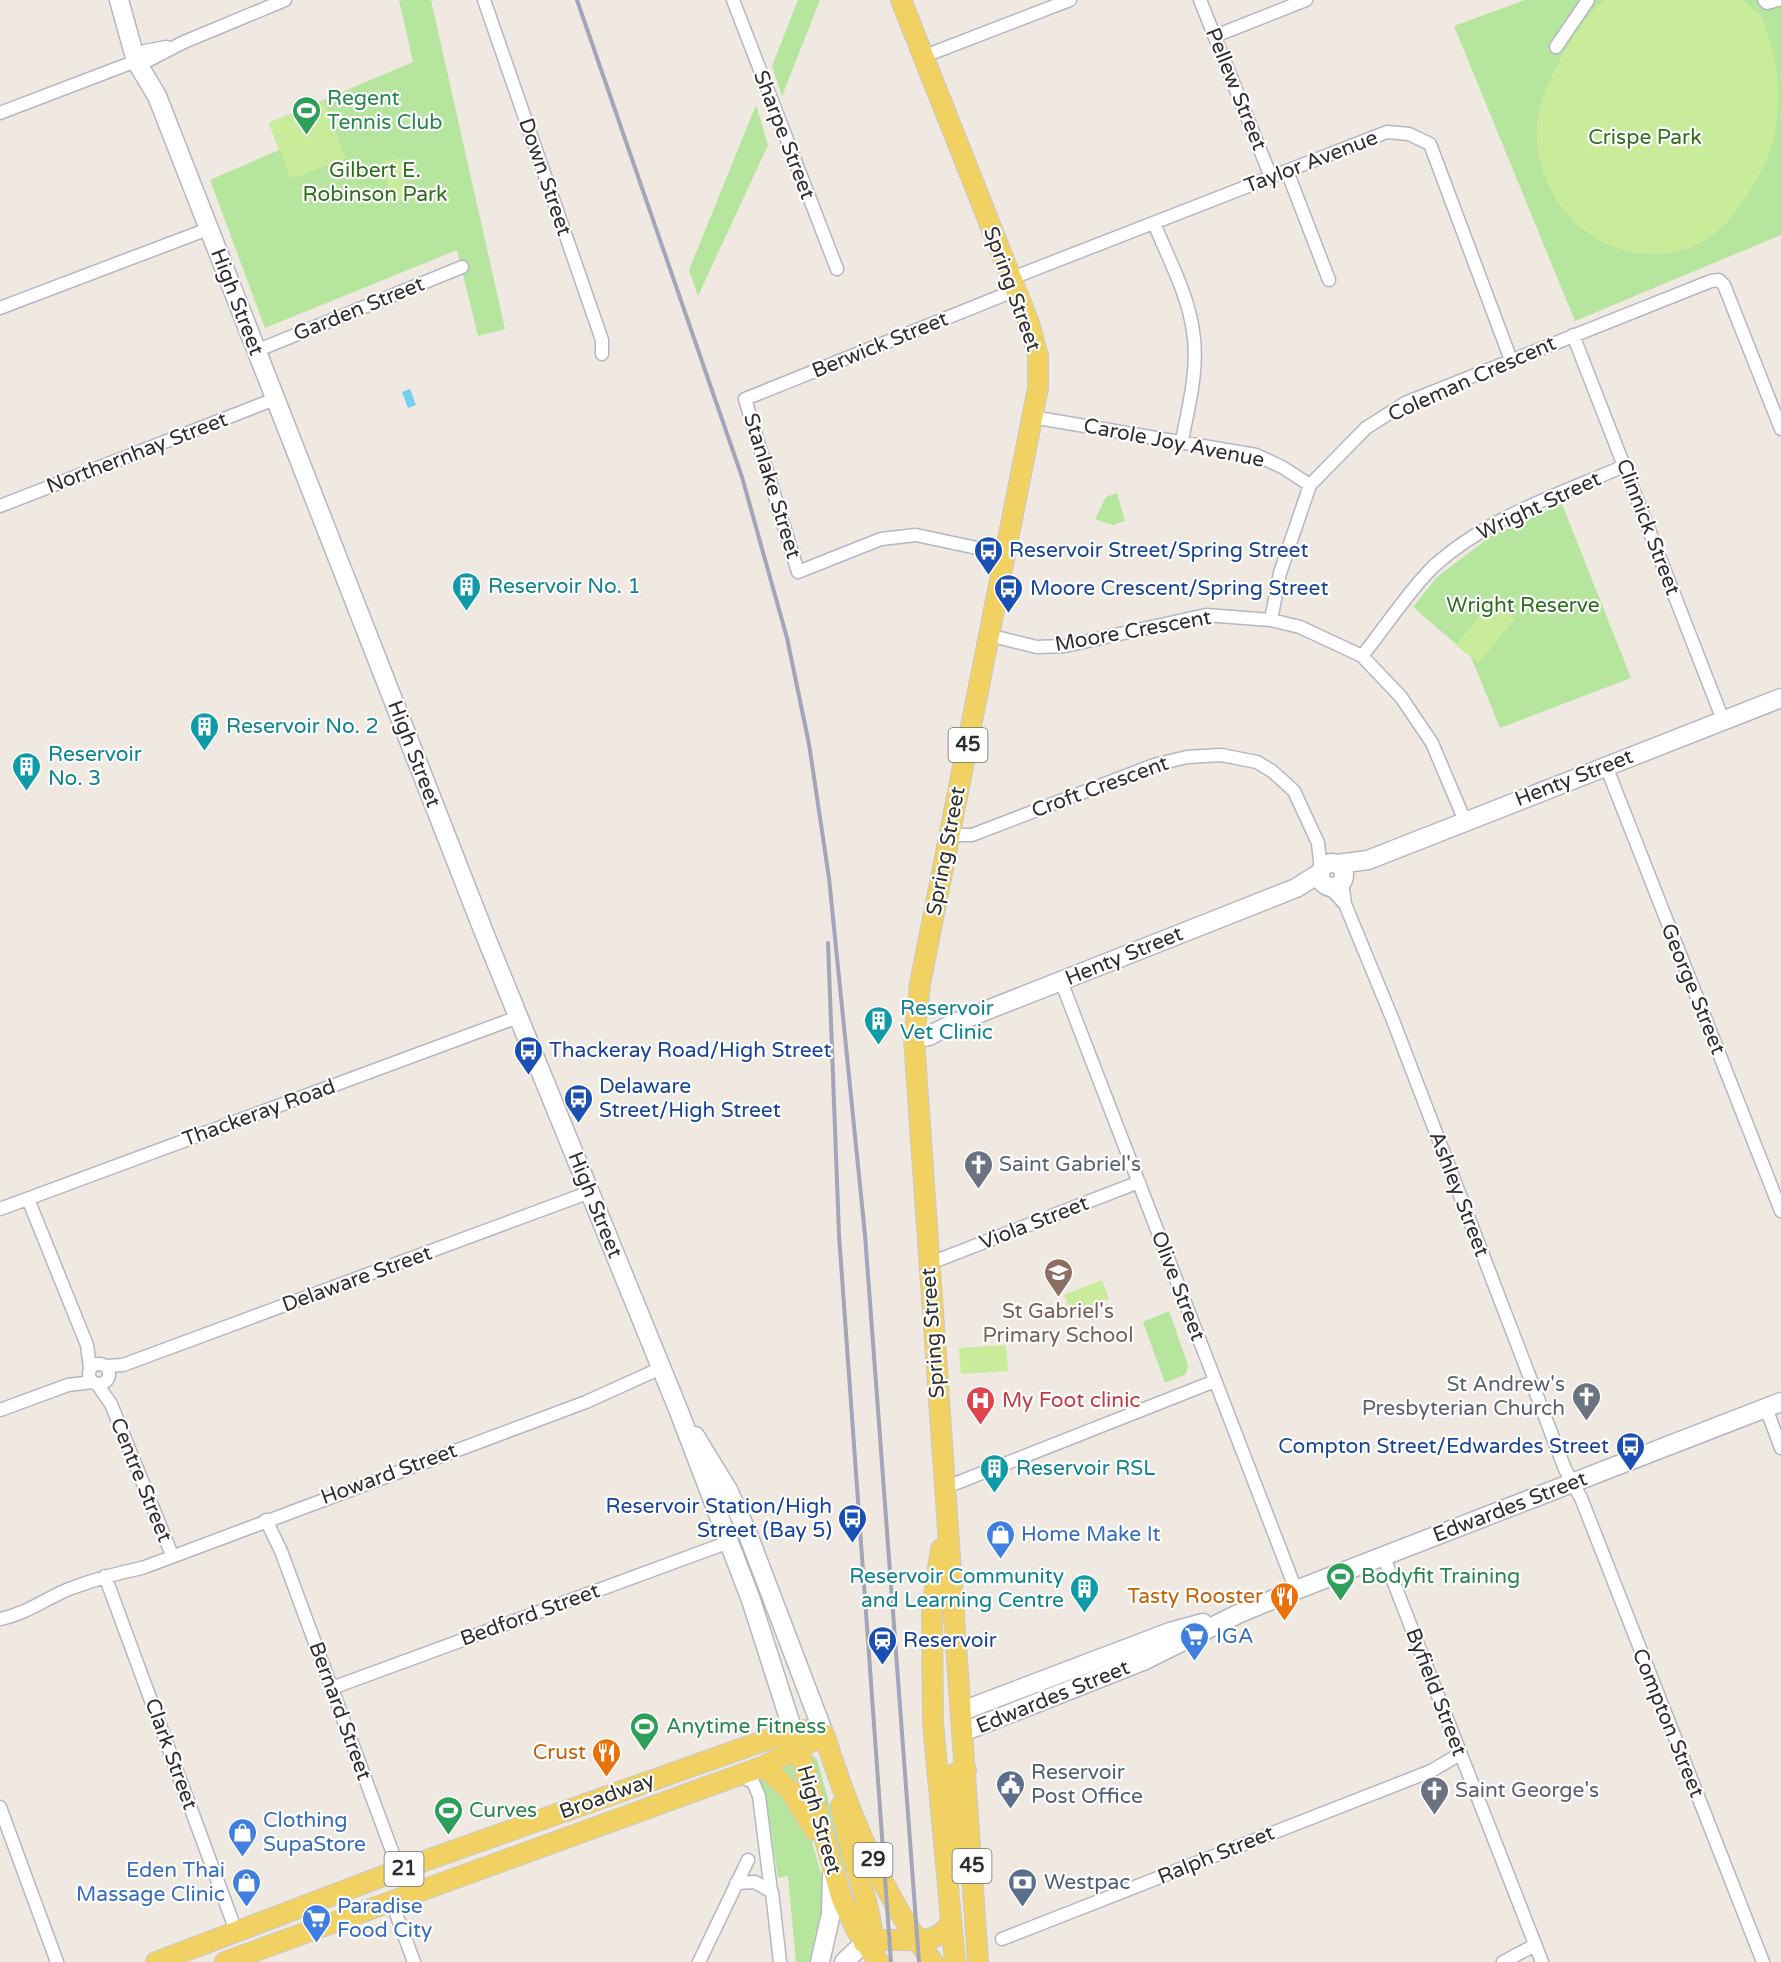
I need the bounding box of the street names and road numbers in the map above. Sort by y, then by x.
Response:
street label: Pellew Street [1200,24,1272,154]
street label: Sharpe Street [748,67,820,203]
street label: Down Street [513,115,577,239]
street label: Taylor Avenue [1241,125,1381,199]
street label: Spring Street [978,223,1046,355]
street label: High Street [205,245,269,359]
street label: Garden Street [290,271,428,347]
street label: Berwick Street [808,306,952,384]
street label: Coleman Crescent [1384,331,1560,427]
street label: Northernhay Street [43,407,231,499]
street label: Stanlake Street [738,410,806,562]
street label: Carole Joy Avenue [1081,413,1267,473]
street label: Clinnick Street [1611,455,1685,599]
street label: Wright Street [1473,466,1605,546]
street label: Moore Crescent [1053,605,1213,657]
street label: High Street [382,697,446,811]
road number: 45 [948,728,988,762]
street label: Henty Street [1511,744,1637,812]
street label: Croft Crescent [1028,751,1172,823]
street label: Spring Street [921,784,971,918]
street label: George Street [1655,920,1731,1058]
street label: Henty Street [1062,921,1186,991]
street label: Thackeray Road [179,1074,339,1152]
street label: Ashley Street [1424,1128,1494,1260]
street label: High Street [562,1148,628,1262]
street label: Viola Street [976,1191,1092,1255]
street label: Olive Street [1146,1228,1210,1344]
street label: Delaware Street [279,1240,435,1318]
street label: Spring Street [916,1267,950,1399]
street label: Centre Street [105,1414,177,1546]
street label: Howard Street [318,1438,460,1510]
street label: Edwardes Street [1429,1466,1591,1548]
street label: Bedford Street [457,1578,603,1652]
street label: Byfield Street [1400,1625,1472,1759]
street label: Bernard Street [303,1638,377,1784]
street label: Compton Street [1627,1645,1709,1801]
street label: Edwardes Street [973,1655,1133,1739]
street label: Clark Street [139,1695,203,1813]
street label: High Street [791,1763,847,1877]
street label: Broadway [556,1767,658,1825]
street label: Ralph Street [1154,1820,1278,1890]
road number: 29 [854,1843,892,1877]
road number: 45 [952,1849,992,1883]
road number: 21 [384,1852,424,1886]

